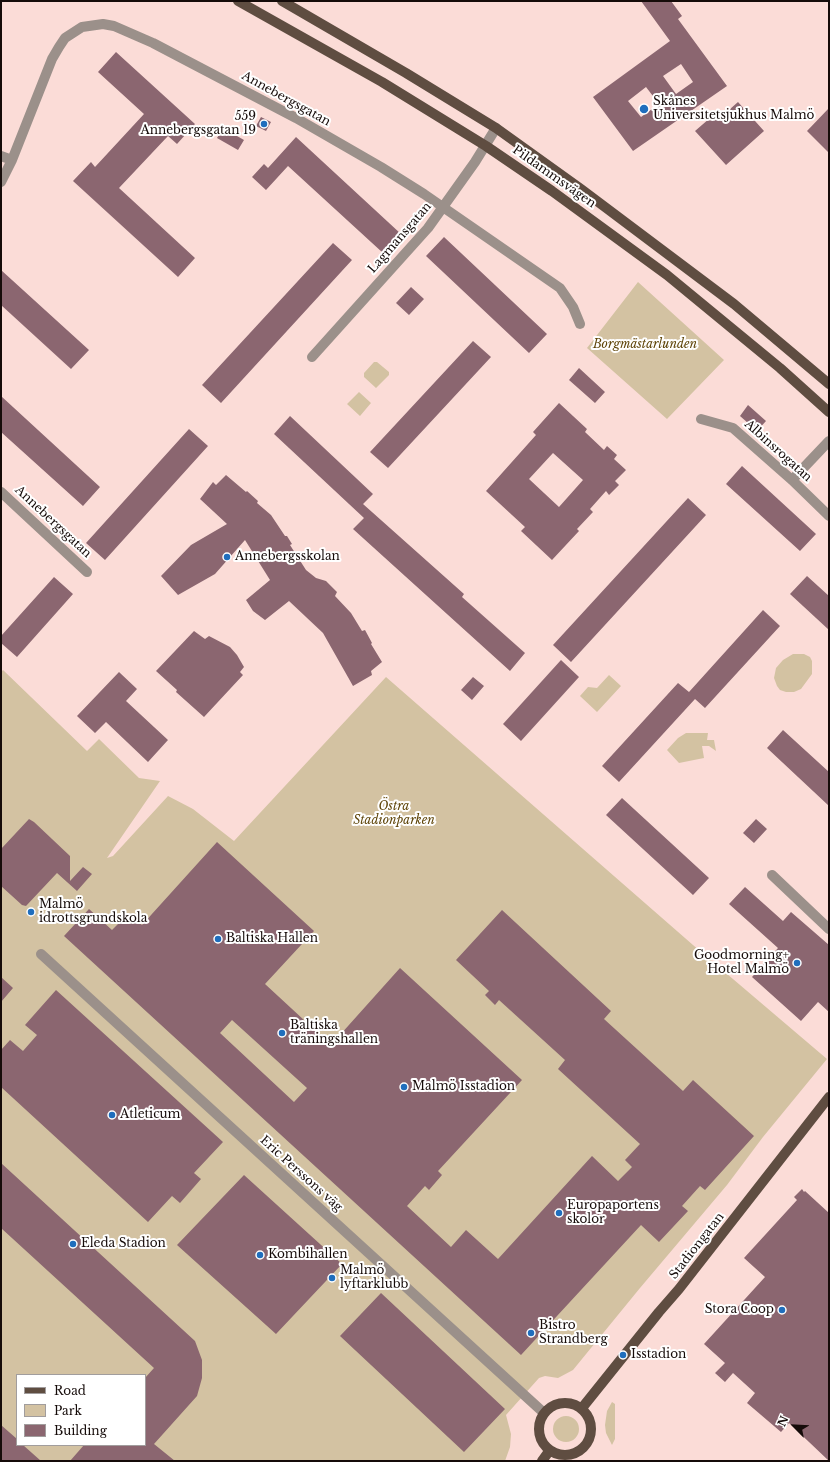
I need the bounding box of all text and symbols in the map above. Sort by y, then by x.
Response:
street label: Annebergsgatan [239,69,333,129]
place label: Skånes Universitetsjukhus Malmö [653,95,814,123]
marker: Skånes Universitetsjukhus Malmö [638,103,650,115]
place label: 559 Annebergsgatan 19 [140,110,256,138]
marker: 559 Annebergsgatan 19 [259,119,269,129]
street label: Pildammsvägen [510,143,598,211]
street label: Lagmansgatan [365,200,435,276]
park label: Borgmästarlunden [593,338,697,352]
street label: Albinsrogatan [741,417,815,485]
street label: Annebergsgatan [12,483,94,561]
place label: Annebergsskolan [235,550,340,564]
marker: Annebergsskolan [222,552,232,562]
park label: Östra Stadionparken [353,800,435,828]
place label: Malmö idrottsgrundskola [39,898,147,926]
marker: Malmö idrottsgrundskola [26,907,36,917]
place label: Baltiska Hallen [226,932,318,946]
marker: Baltiska Hallen [213,934,223,944]
place label: Goodmorning+ Hotel Malmö [694,949,789,977]
marker: Goodmorning+ Hotel Malmö [792,958,802,968]
place label: Baltiska träningshallen [290,1019,378,1047]
marker: Baltiska träningshallen [277,1028,287,1038]
place label: Malmö Isstadion [412,1080,515,1094]
marker: Malmö Isstadion [399,1082,409,1092]
place label: Atleticum [120,1108,180,1122]
marker: Atleticum [107,1110,117,1120]
street label: Eric Perssons väg [257,1133,345,1215]
place label: Europaportens skolor [567,1199,659,1227]
marker: Europaportens skolor [554,1208,564,1218]
street label: Stadiongatan [667,1210,727,1282]
place label: Eleda Stadion [81,1237,166,1251]
marker: Eleda Stadion [68,1239,78,1249]
place label: Kombihallen [268,1248,348,1262]
marker: Kombihallen [255,1250,265,1260]
place label: Malmö lyftarklubb [340,1264,408,1292]
marker: Malmö lyftarklubb [327,1273,337,1283]
place label: Stora Coop [705,1303,774,1317]
marker: Stora Coop [777,1305,787,1315]
place label: Bistro Strandberg [539,1319,608,1347]
marker: Bistro Strandberg [526,1328,536,1338]
place label: Isstadion [631,1348,686,1362]
marker: Isstadion [618,1350,628,1360]
legend [16,1374,146,1446]
text: Road [54,1383,86,1398]
text: Park [54,1403,82,1418]
north arrow [774,1406,814,1446]
text: N [775,1414,792,1429]
text: Building [54,1423,107,1438]

